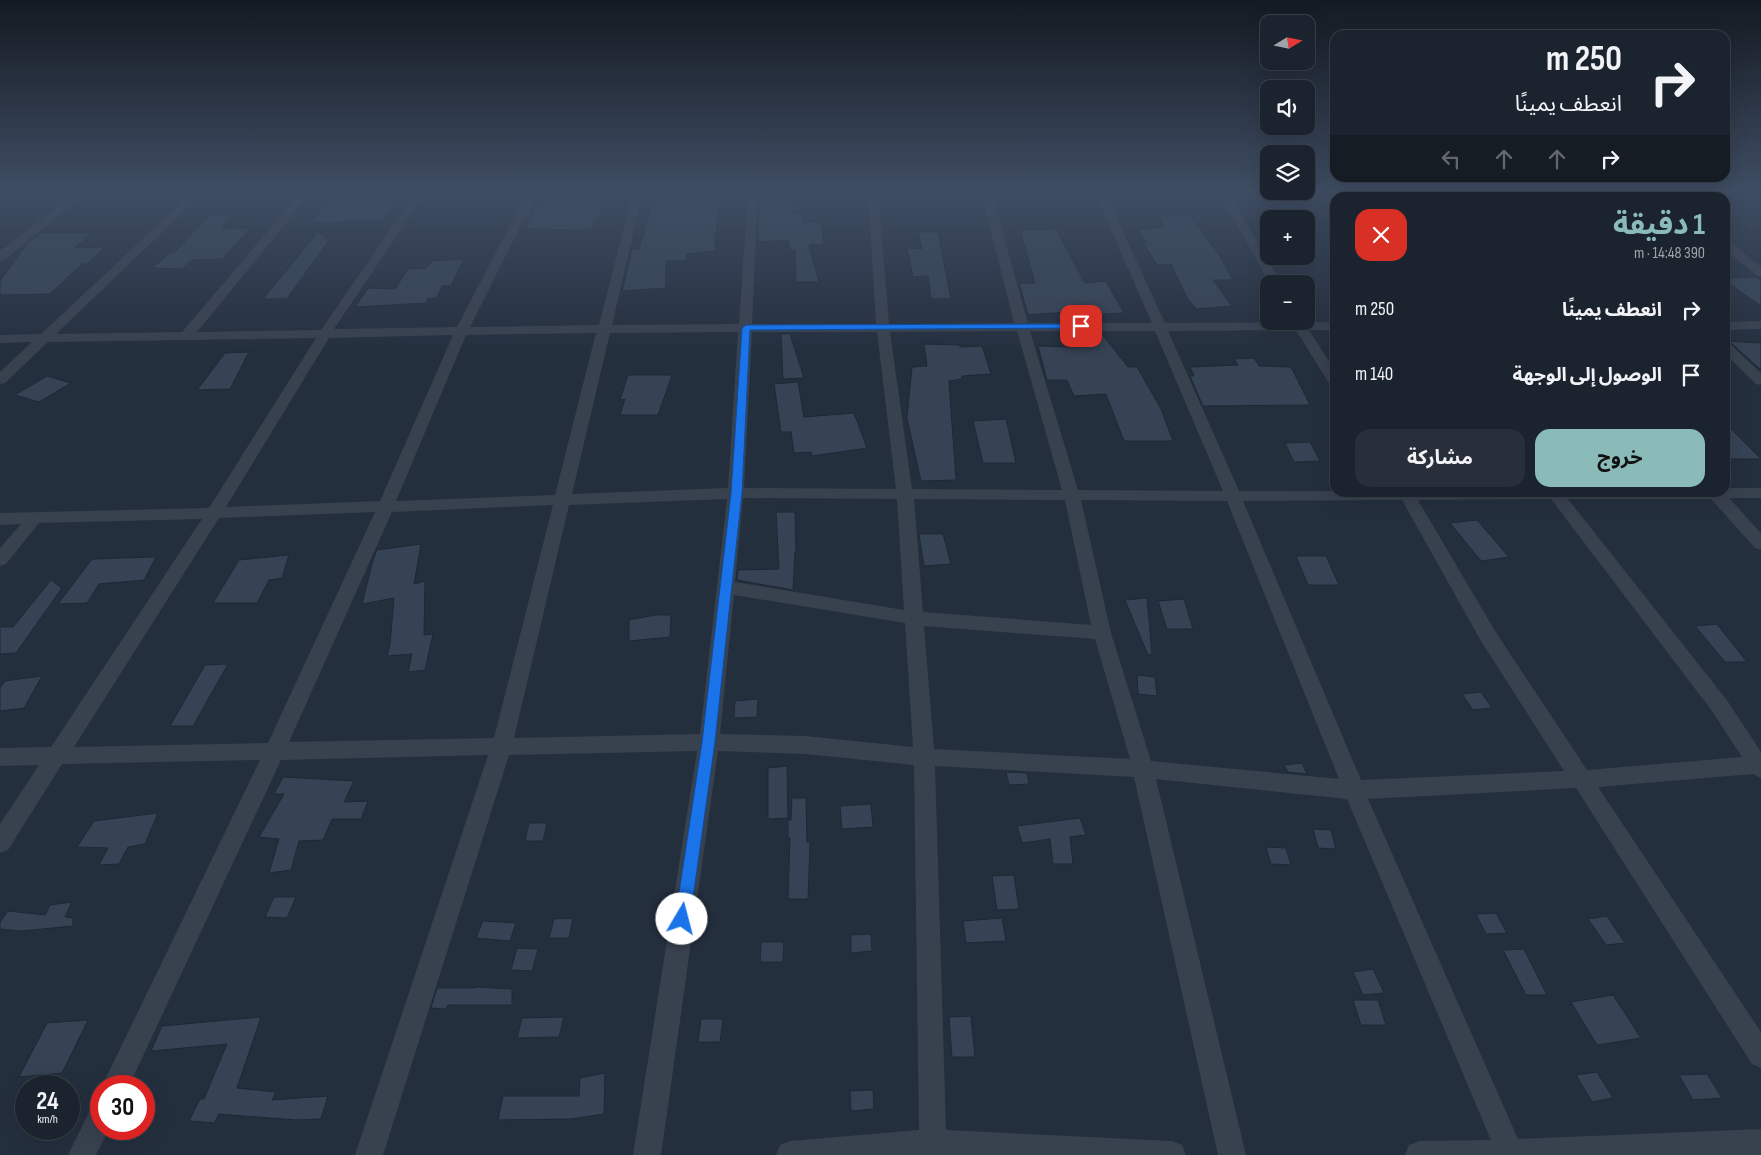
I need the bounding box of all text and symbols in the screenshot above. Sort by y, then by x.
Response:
north arrow [1260,15,1315,70]
map controls [1260,15,1315,330]
text: 250 m [1546,38,1622,81]
icon: right [1640,50,1705,115]
button: sound [1260,80,1315,135]
text: انعطف يمينًا [1515,91,1622,118]
button: layers [1260,145,1315,200]
icon: left [1437,145,1465,173]
icon: ahead [1490,145,1518,173]
icon: ahead [1543,145,1571,173]
icon: right [1596,145,1624,173]
text: 1 دقيقة [1613,207,1705,243]
button: close [1355,209,1407,261]
button: + [1260,210,1315,265]
text: 390 m · 14:48 [1634,244,1705,263]
button: − [1260,275,1315,330]
icon: right [1677,296,1705,324]
text: 250 m [1355,298,1394,321]
text: انعطف يمينًا [1562,299,1662,322]
pin [1060,305,1102,347]
icon: arrive [1067,312,1095,340]
icon: arrive [1677,361,1705,389]
text: 140 m [1355,363,1393,386]
text: الوصول إلى الوجهة [1513,364,1662,387]
button: مشاركة [1355,429,1525,487]
button: خروج [1535,429,1705,487]
position arrow [655,892,707,944]
speed limit sign: 30 [90,1075,155,1140]
text: 24 [36,1086,59,1117]
text: km/h [37,1112,58,1127]

